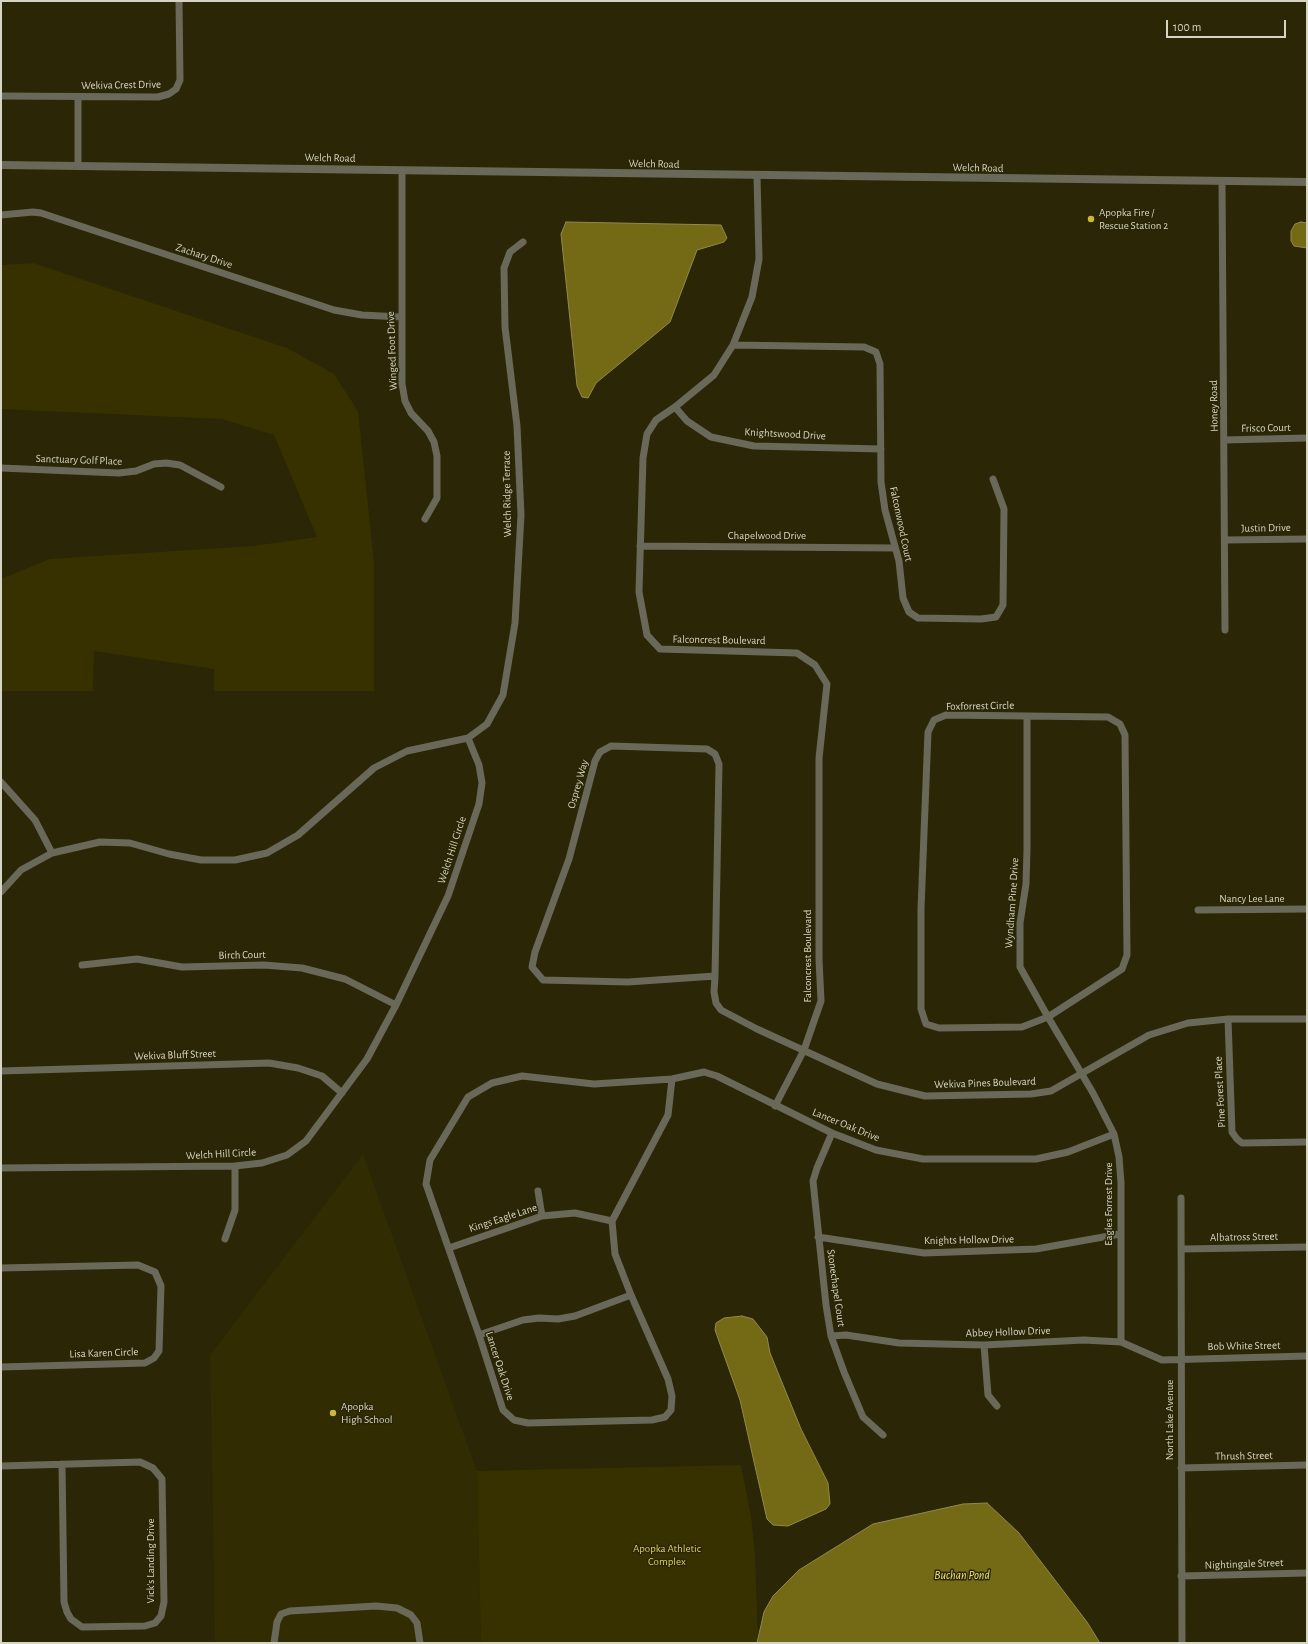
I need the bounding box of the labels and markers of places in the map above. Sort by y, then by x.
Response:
place label: Apopka Fire / Rescue Station 2 [1099,206,1168,232]
marker: Apopka Fire / Rescue Station 2 [1086,214,1096,224]
place label: Apopka High School [341,1400,393,1426]
marker: Apopka High School [328,1408,338,1418]

